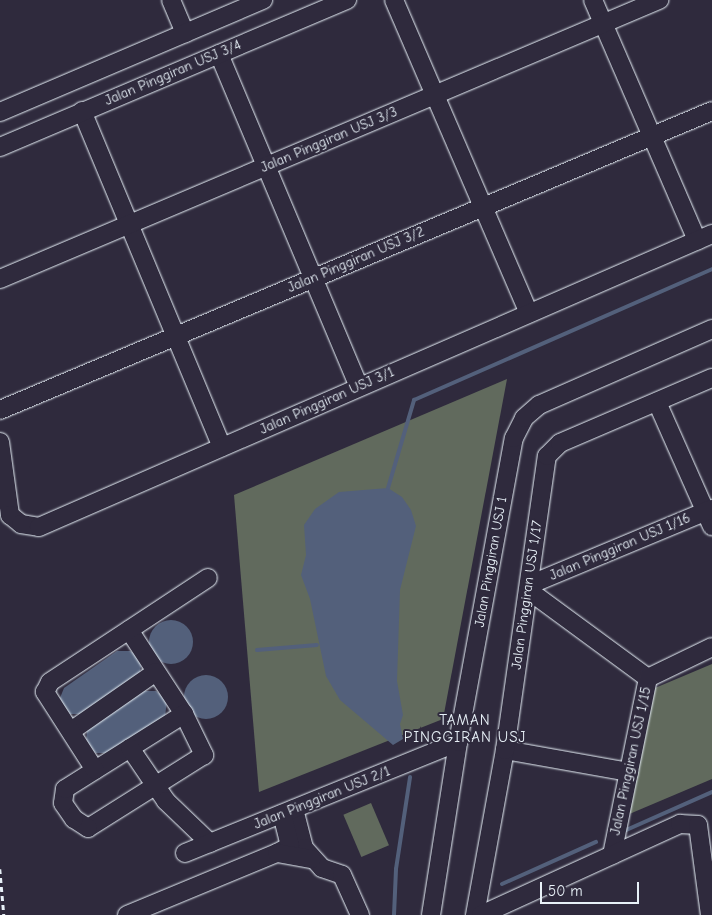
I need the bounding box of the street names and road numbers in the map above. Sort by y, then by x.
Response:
street label: Jalan Pinggiran USJ 3/4 [102,37,244,109]
street label: Jalan Pinggiran USJ 3/3 [258,104,400,176]
street label: Jalan Pinggiran USJ 3/2 [285,224,427,296]
street label: Jalan Pinggiran USJ 3/1 [257,364,397,438]
street label: Jalan Pinggiran USJ 1 [471,496,511,628]
street label: Jalan Pinggiran USJ 1/16 [547,510,693,584]
street label: Jalan Pinggiran USJ 1/17 [508,519,546,671]
street label: Jalan Pinggiran USJ 1/15 [607,685,655,837]
street label: Jalan Pinggiran USJ 2/1 [251,763,393,833]

